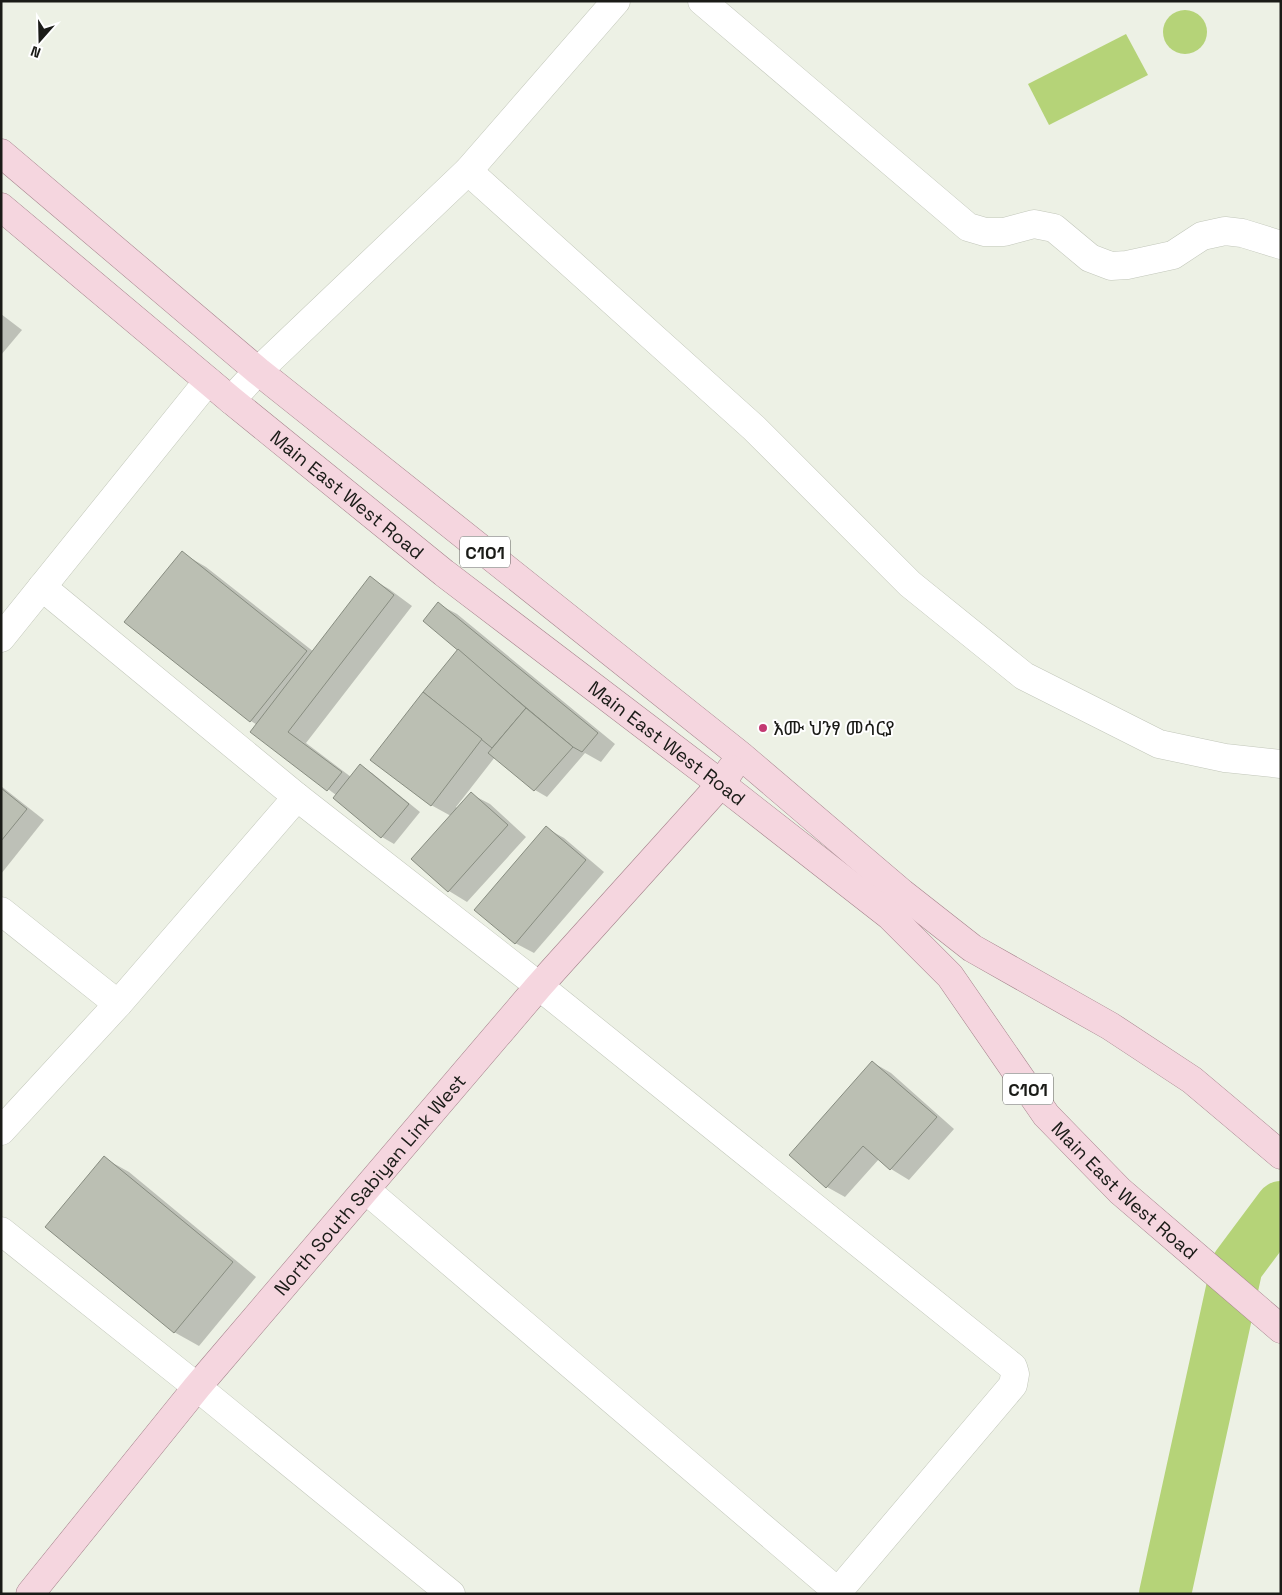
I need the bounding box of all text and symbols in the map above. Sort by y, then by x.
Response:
north arrow [15,15,65,65]
text: N [28,42,43,62]
street label: Main East West Road [265,424,429,564]
road number: C101 [460,536,510,568]
street label: Main East West Road [583,675,751,811]
place label: እሙ ህንፃ መሳርያ [773,716,894,741]
marker: እሙ ህንፃ መሳርያ [757,722,769,734]
street label: North South Sabiyan Link West [268,1069,471,1301]
road number: C101 [1003,1074,1053,1104]
street label: Main East West Road [1046,1116,1203,1265]

